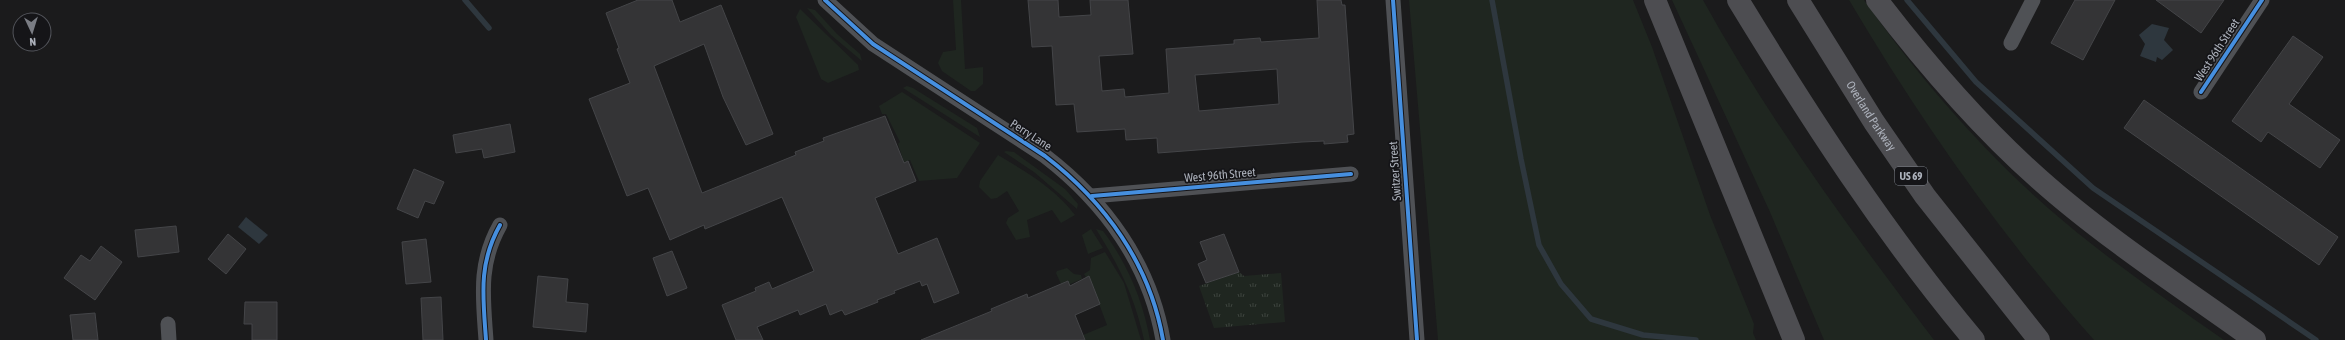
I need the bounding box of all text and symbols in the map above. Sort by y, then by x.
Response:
north arrow [12,12,52,52]
street label: West 96th Street [2192,16,2243,84]
text: N [29,36,36,48]
street label: Overland Parkway [1843,78,1899,154]
street label: Perry Lane [1008,117,1054,153]
street label: Switzer Street [1386,140,1404,201]
street label: West 96th Street [1184,165,1257,185]
road number: US 69 [1895,167,1927,185]

